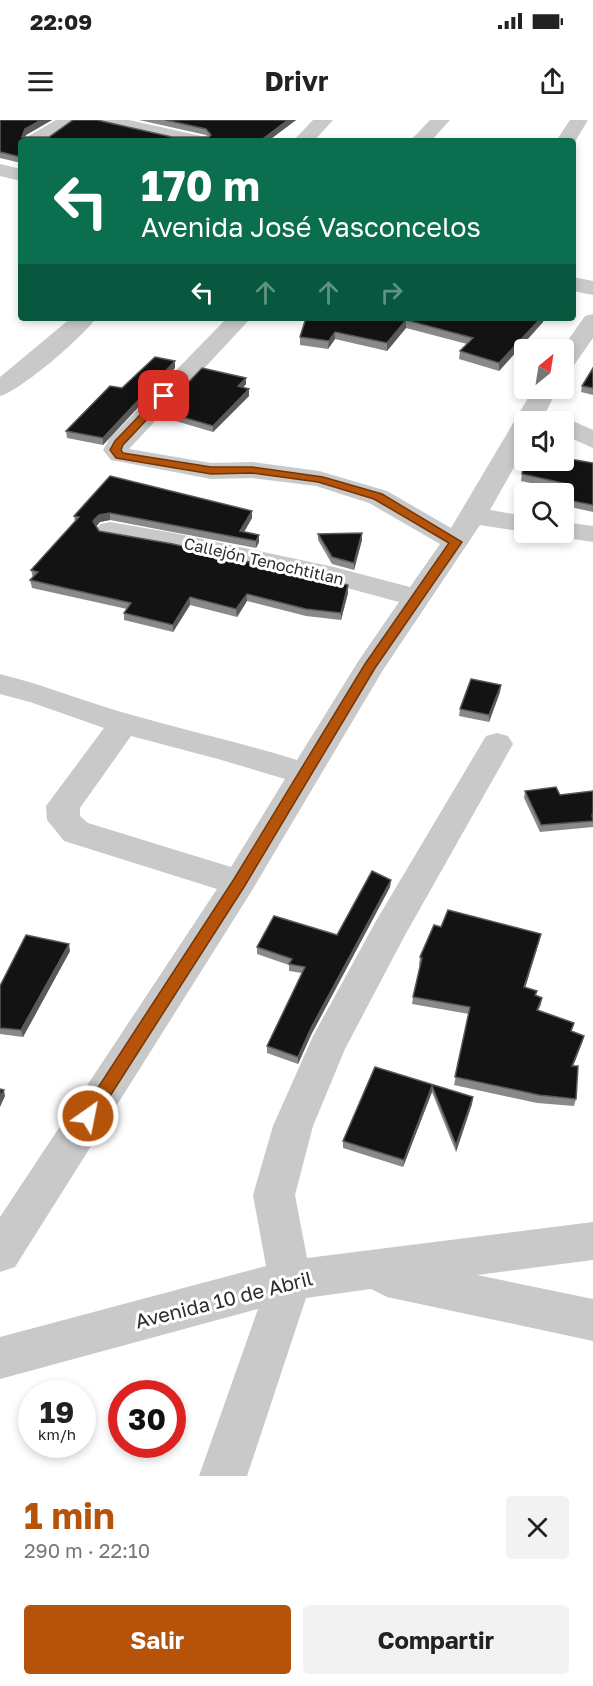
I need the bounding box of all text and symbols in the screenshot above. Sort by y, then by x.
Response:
text: 22:09 [30,8,92,35]
icon: menu [24,65,57,98]
text: Drivr [265,65,328,97]
icon: share [536,65,569,98]
text: 170 m [141,160,260,210]
icon: left [42,162,120,240]
text: Avenida José Vasconcelos [141,211,481,243]
icon: left [186,276,219,309]
icon: ahead [249,276,282,309]
icon: ahead [312,276,345,309]
icon: right [375,276,408,309]
north arrow [514,339,574,399]
map controls [514,339,574,543]
pin [138,370,189,421]
icon: arrive [147,379,180,412]
button: sound [514,411,574,471]
button: search [514,483,574,543]
street label: Callejón Tenochtitlan [182,533,346,589]
position arrow [56,1084,120,1148]
street label: Avenida 10 de Abril [132,1265,315,1333]
speed limit sign: 30 [108,1380,186,1458]
text: 19 [40,1394,74,1430]
text: km/h [38,1425,76,1443]
text: 1 min [24,1494,115,1537]
button: close [506,1496,569,1559]
text: 290 m · 22:10 [24,1538,150,1562]
button: Salir [24,1605,291,1674]
button: Compartir [303,1605,569,1674]

